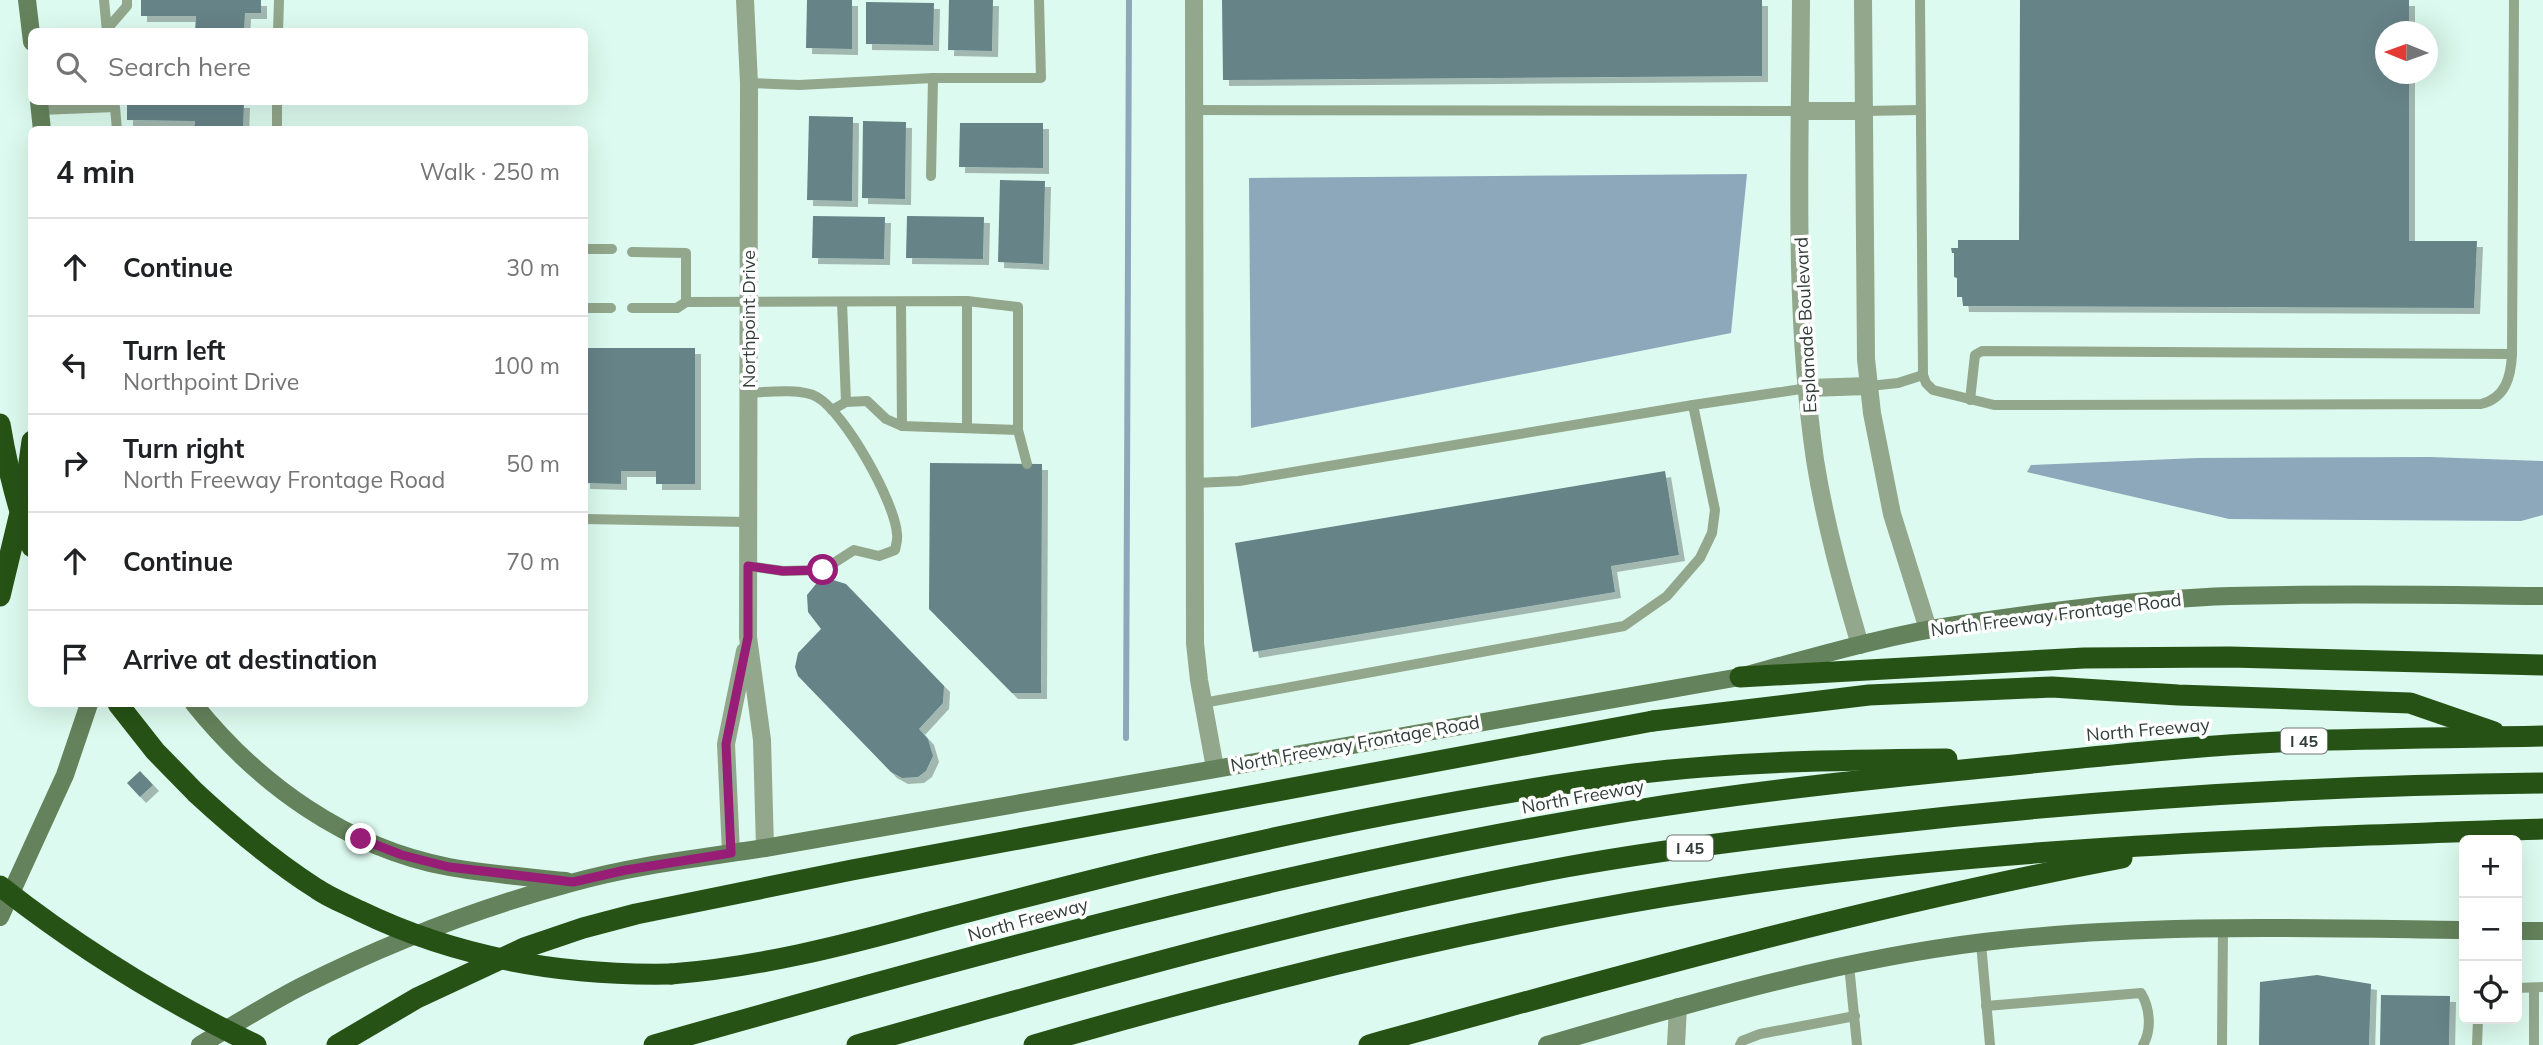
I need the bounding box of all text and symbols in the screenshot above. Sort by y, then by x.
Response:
north arrow [2375,21,2438,84]
search box [28,28,588,105]
icon: search [52,48,90,86]
text: Search here [108,50,251,83]
text: 4 min [56,153,135,191]
text: Walk · 250 m [420,157,560,186]
street label: Esplanade Boulevard [1789,236,1822,414]
icon: ahead [56,248,94,286]
street label: Northpoint Drive [737,250,760,388]
text: Continue [123,251,233,284]
text: 30 m [506,253,560,282]
text: Turn left [123,334,225,367]
icon: left [56,346,94,384]
text: 100 m [492,351,560,380]
text: Northpoint Drive [123,367,299,396]
text: Turn right [123,432,244,465]
icon: right [56,444,94,482]
text: 50 m [506,449,560,478]
text: North Freeway Frontage Road [123,465,445,494]
icon: ahead [56,542,94,580]
text: Continue [123,545,233,578]
text: 70 m [506,547,560,576]
route start [807,554,838,585]
street label: North Freeway Frontage Road [1929,588,2183,641]
icon: arrive [56,640,94,678]
text: Arrive at destination [123,643,378,676]
street label: North Freeway Frontage Road [1229,710,1481,777]
street label: North Freeway [2085,713,2211,746]
road number: I 45 [2281,728,2327,754]
street label: North Freeway [1520,774,1646,819]
route end [345,823,376,854]
road number: I 45 [1667,835,1713,860]
map controls [2459,835,2522,1024]
button: + [2459,835,2522,898]
street label: North Freeway [965,892,1091,947]
button: − [2459,898,2522,961]
button: locate [2459,961,2522,1024]

